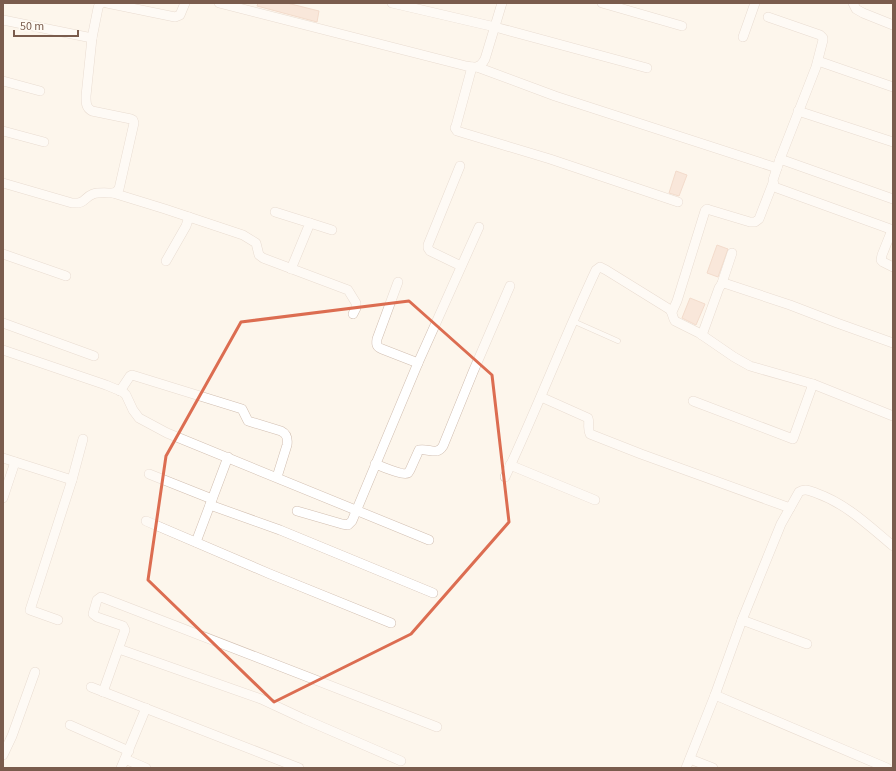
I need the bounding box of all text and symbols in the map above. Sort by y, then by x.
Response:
scale bar [14,12,78,38]
text: 50 m [20,18,44,35]

